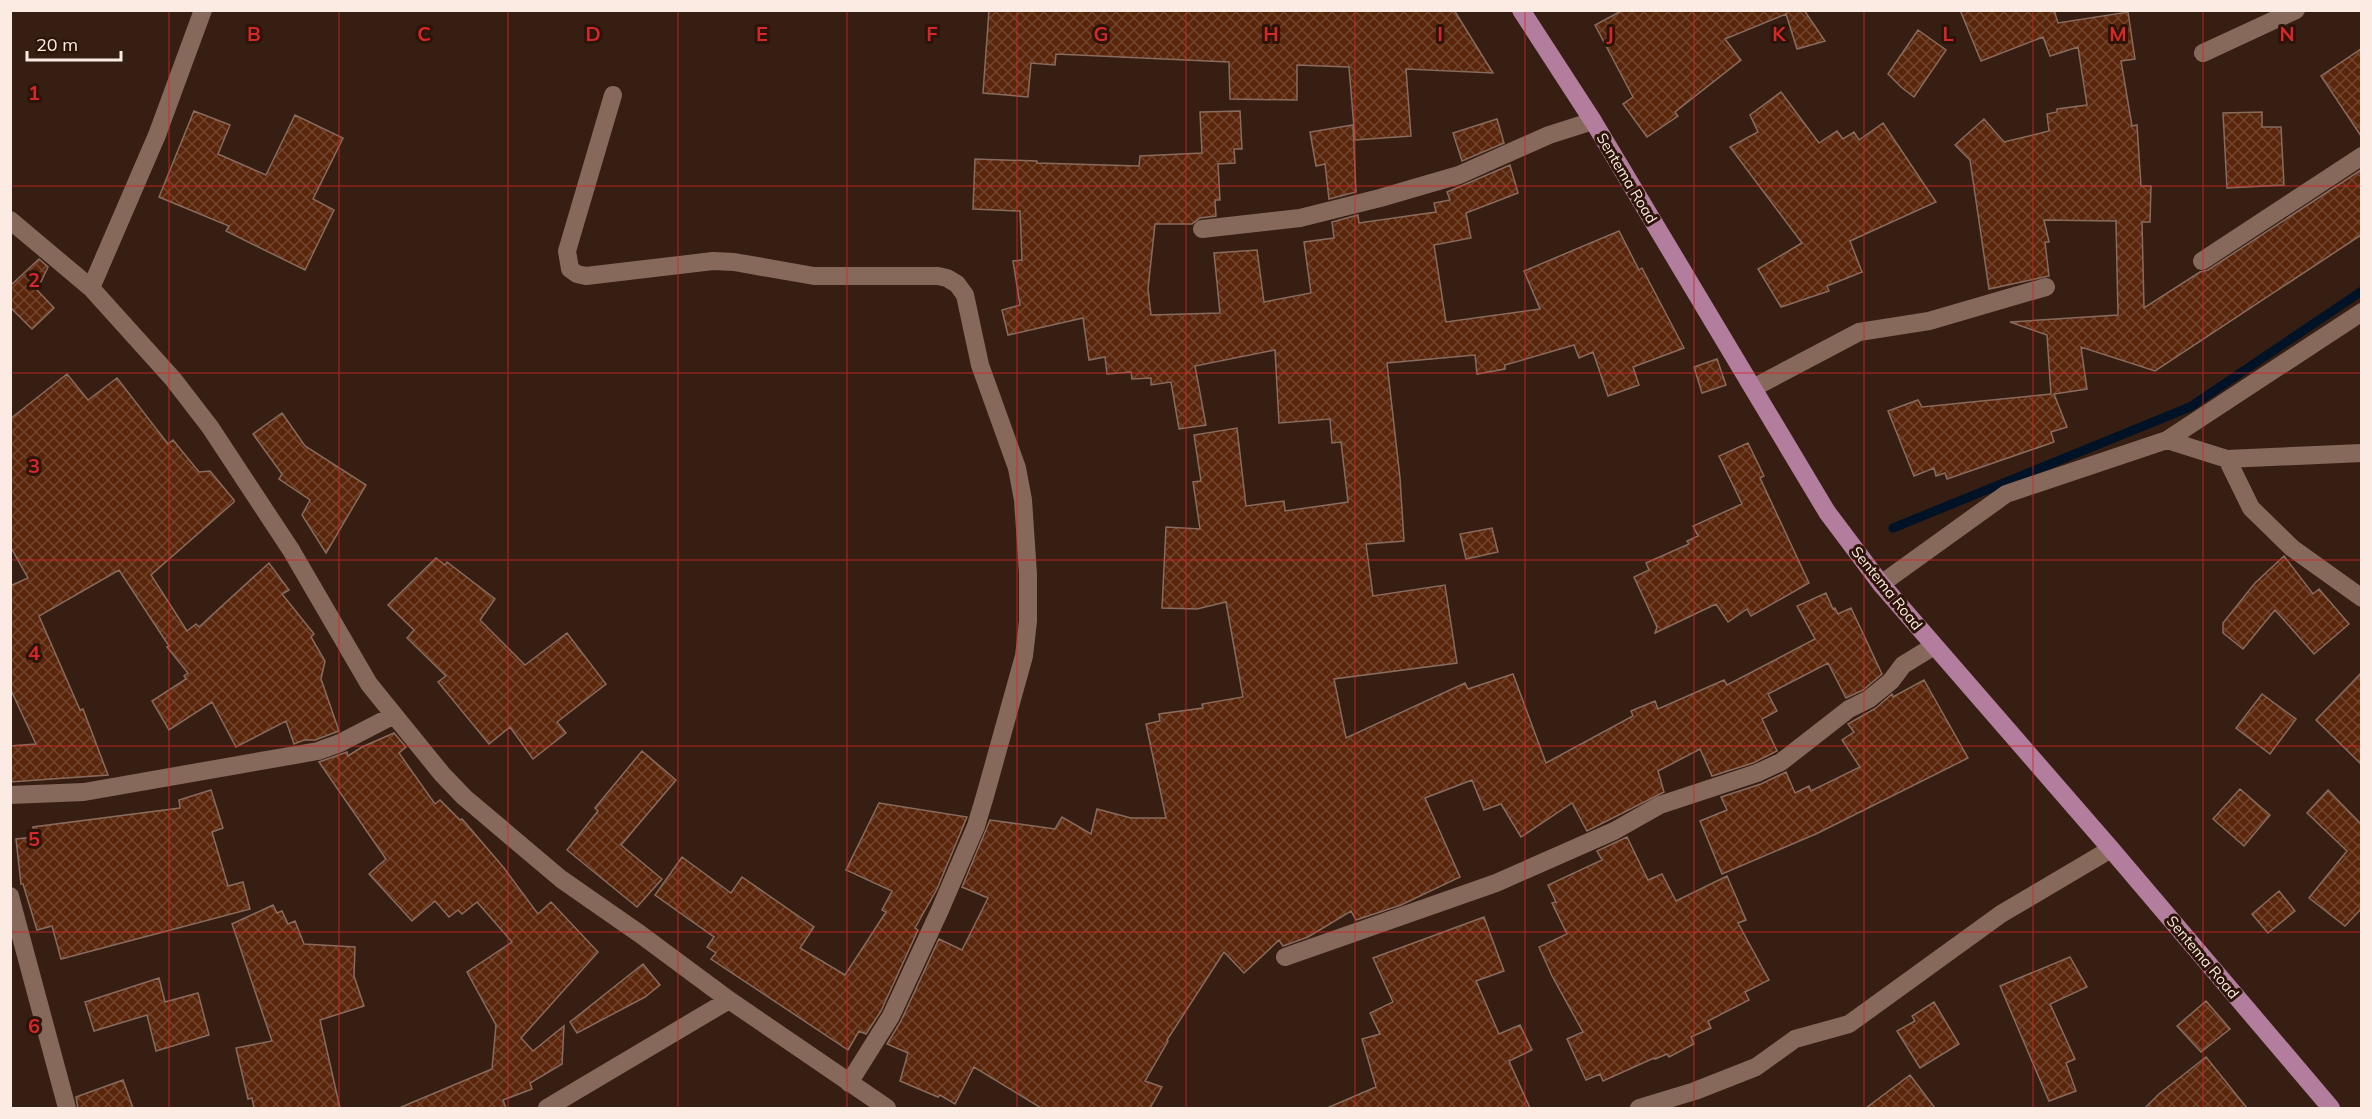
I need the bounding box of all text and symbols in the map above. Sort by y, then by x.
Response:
text: B [247,21,261,46]
text: C [417,21,431,46]
text: D [585,21,601,46]
text: E [756,21,768,46]
text: F [926,21,938,46]
text: G [1094,21,1108,46]
text: H [1263,21,1279,46]
text: I [1437,21,1443,46]
text: J [1606,21,1614,46]
text: K [1772,21,1786,46]
text: L [1942,21,1954,46]
text: M [2109,21,2127,46]
text: N [2279,21,2295,46]
scale bar [27,24,122,62]
text: 20 m [36,33,78,56]
text: 1 [28,80,40,105]
street label: Sentema Road [1592,129,1662,227]
text: 2 [28,267,40,292]
text: 3 [28,453,40,478]
street label: Sentema Road [1847,542,1927,634]
text: 4 [28,640,40,665]
text: 5 [28,826,40,851]
street label: Sentema Road [2163,912,2243,1002]
text: 6 [28,1013,40,1038]

